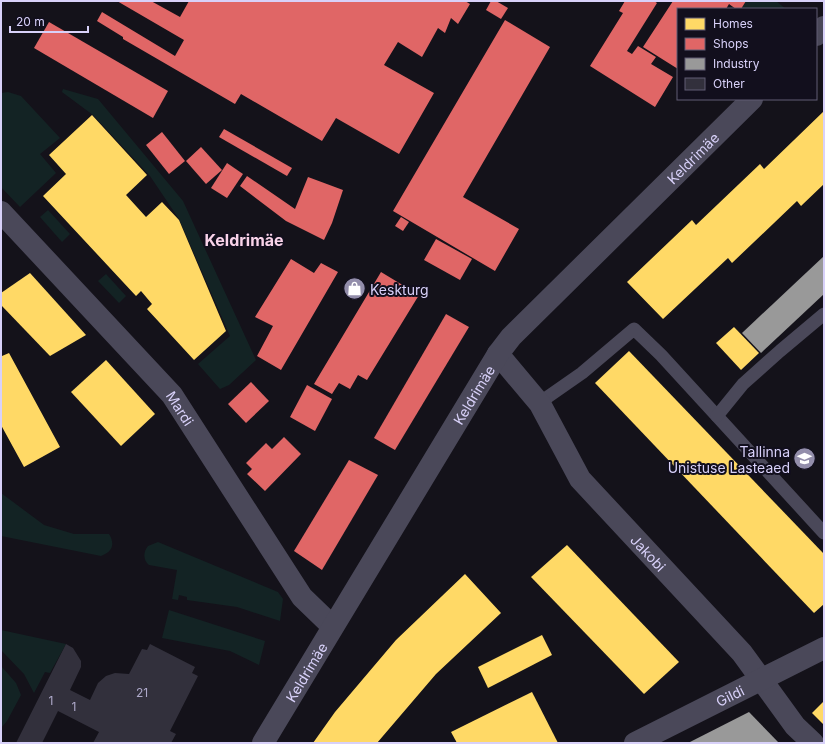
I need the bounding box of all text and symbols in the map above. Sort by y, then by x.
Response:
scale bar [10,8,88,34]
legend [677,8,817,100]
text: 20 m [16,14,45,29]
text: Homes [713,16,753,31]
text: Shops [713,36,749,51]
text: Industry [713,56,760,71]
text: Other [713,76,745,91]
street label: Keldrimäe [663,128,722,187]
district label: Keldrimäe [204,230,284,250]
shop icon: Keskturg [342,276,368,302]
place label: Keskturg [370,281,429,298]
street label: Keldrimäe [449,362,498,427]
street label: Mardi [163,388,198,428]
place label: Tallinna Unistuse Lasteaed [668,443,790,476]
school or university icon: Tallinna Unistuse Lasteaed [792,446,818,472]
street label: Jakobi [628,531,670,574]
street label: Keldrimäe [282,639,330,705]
street label: Gildi [713,681,747,710]
house number: 21 [136,685,148,700]
house number: 1 [49,693,53,708]
house number: 1 [72,699,76,714]

